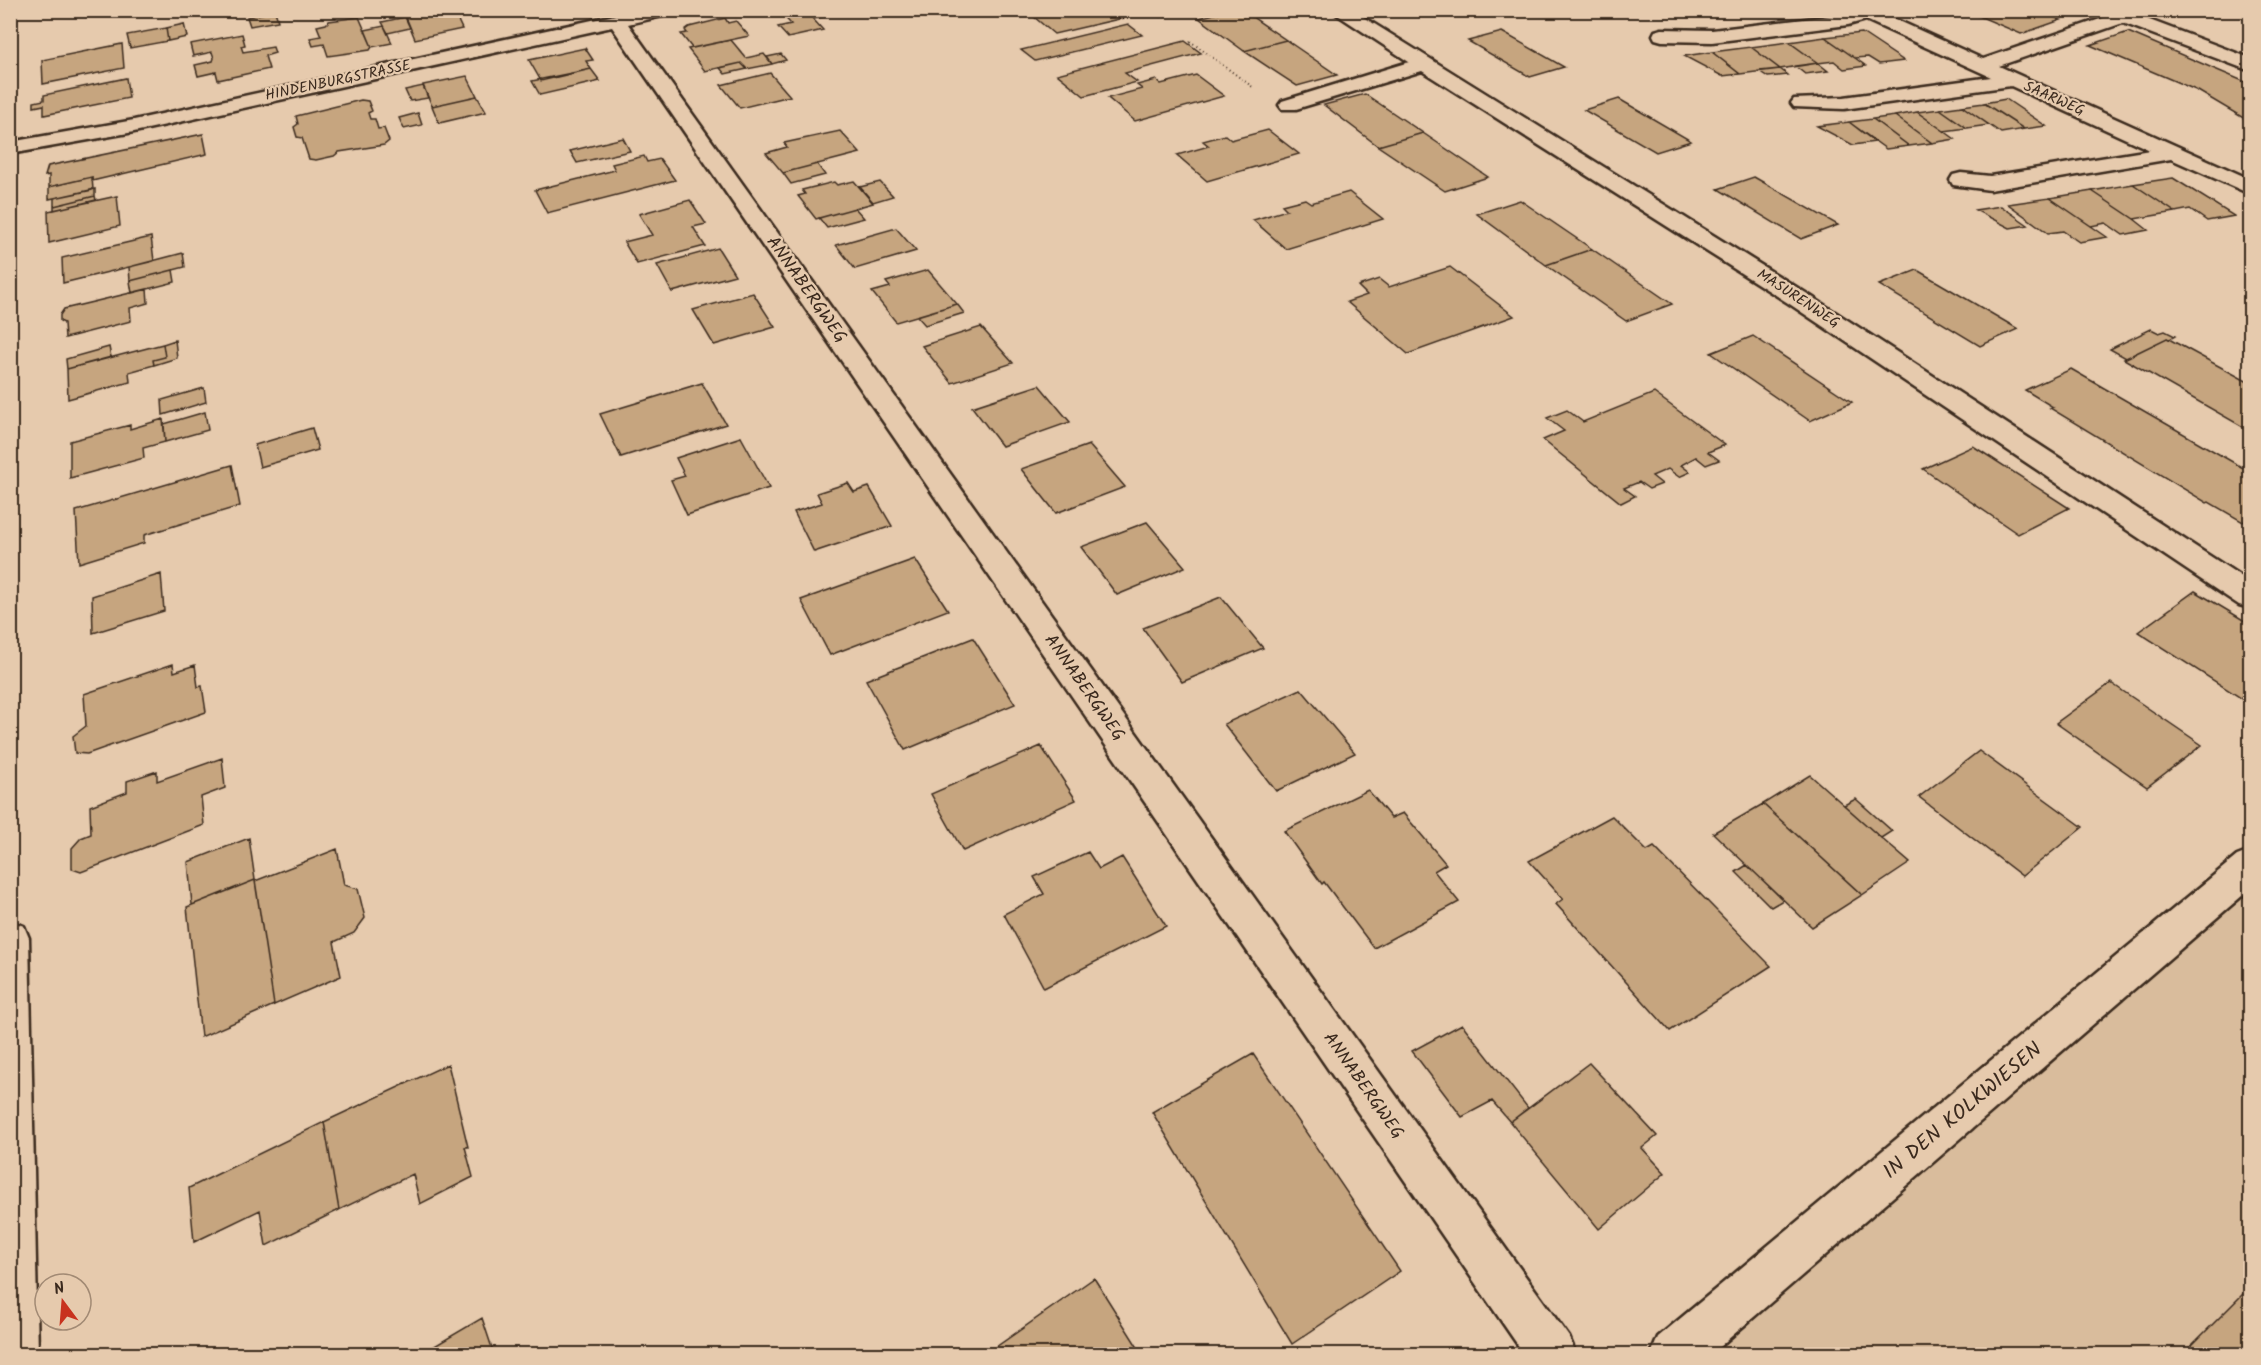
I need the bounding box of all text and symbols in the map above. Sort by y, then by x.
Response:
street label: HINDENBURGSTRASSE [263,54,414,108]
street label: SAARWEG [2020,75,2088,123]
street label: ANNABERGWEG [758,230,854,350]
street label: MASURENWEG [1752,263,1844,335]
street label: ANNABERGWEG [1036,628,1132,748]
street label: ANNABERGWEG [1315,1026,1411,1146]
street label: IN DEN KOLKWIESEN [1876,1034,2050,1188]
north arrow [33,1272,93,1332]
text: N [51,1276,68,1302]

